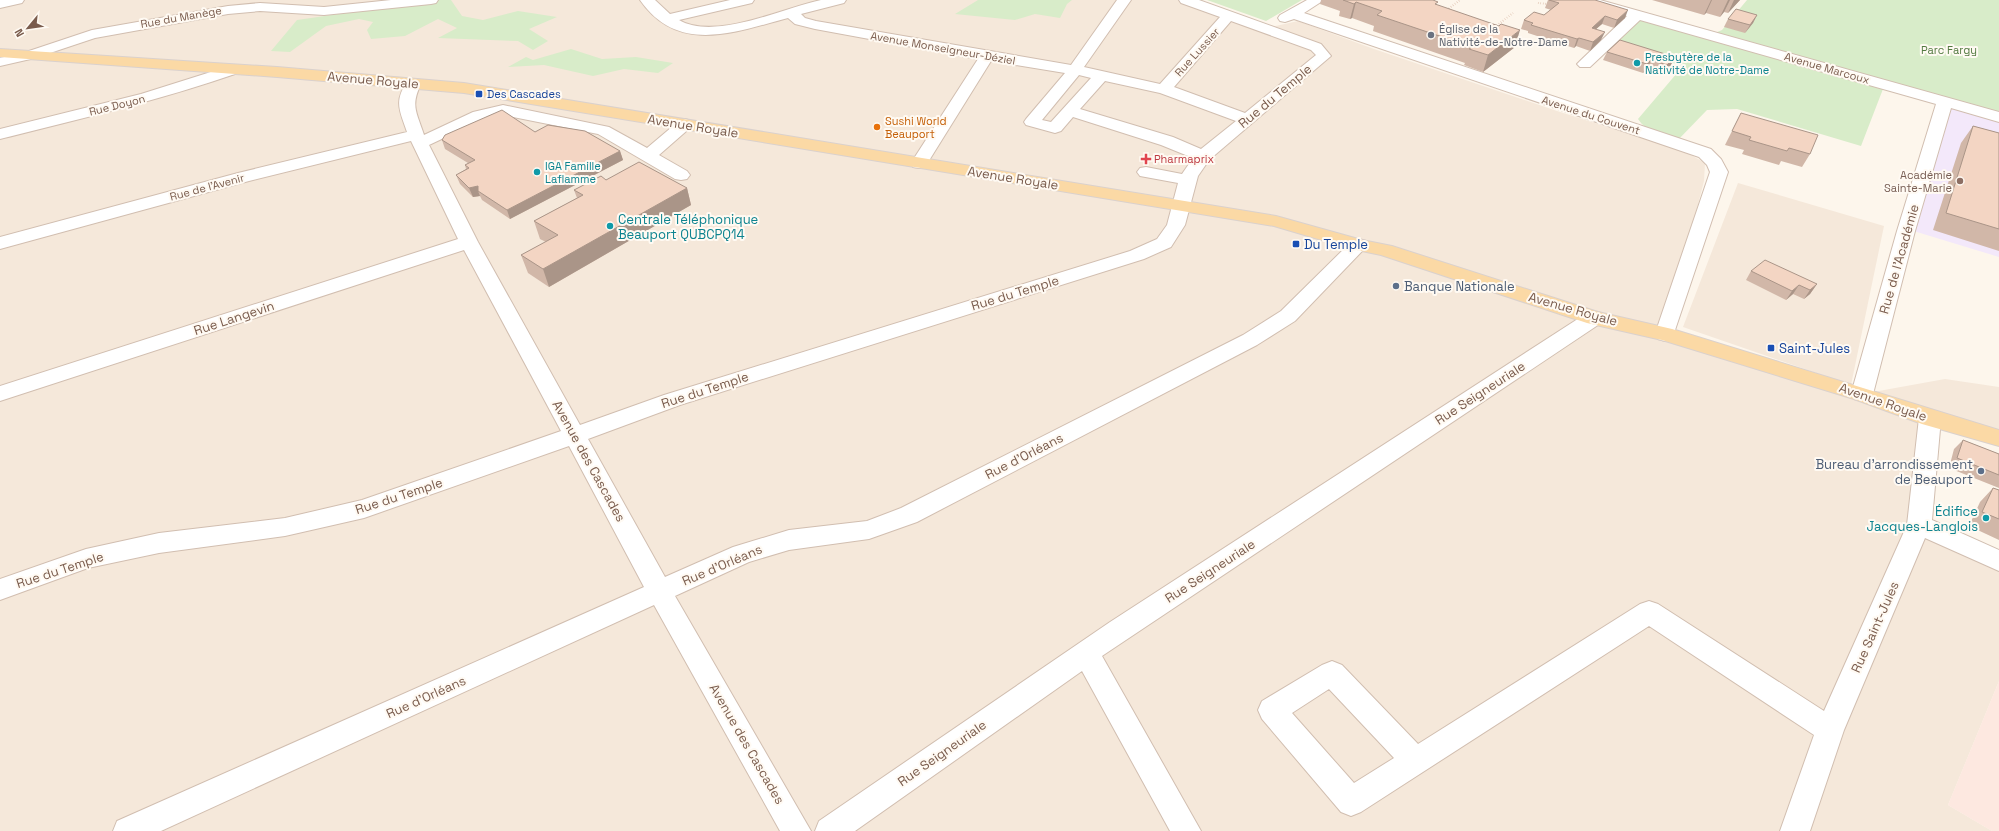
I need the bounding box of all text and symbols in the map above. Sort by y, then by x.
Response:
street label: Rue du Manège [139,3,223,31]
north arrow [8,8,48,48]
place label: Église de la Nativité-de-Notre-Dame [1439,22,1568,49]
street label: Rue Lussier [1172,25,1222,79]
text: N [11,26,27,39]
street label: Avenue Monseigneur-Déziel [869,28,1017,68]
marker: Église de la Nativité-de-Notre-Dame [1426,30,1436,40]
park label: Parc Fargy [1921,43,1977,57]
street label: Avenue Marcoux [1783,49,1872,87]
place label: Presbytère de la Nativité de Notre-Dame [1645,50,1769,77]
marker: Presbytère de la Nativité de Notre-Dame [1632,58,1642,68]
street label: Rue du Temple [1235,60,1315,132]
street label: Avenue Royale [327,68,419,92]
place label: Des Cascades [487,87,561,101]
marker: Des Cascades [474,89,484,99]
street label: Rue Doyon [87,91,147,119]
street label: Avenue du Couvent [1540,92,1642,138]
street label: Avenue Royale [646,110,740,142]
place label: Sushi World Beauport [885,114,947,141]
marker: Sushi World Beauport [872,122,882,132]
place label: Pharmaprix [1154,152,1215,166]
marker: Pharmaprix [1141,154,1151,164]
place label: IGA Famille Laflamme [545,159,601,186]
street label: Avenue Royale [966,162,1060,194]
marker: IGA Famille Laflamme [532,167,542,177]
place label: Académie Sainte-Marie [1884,168,1952,195]
street label: Rue de l'Avenir [168,170,246,204]
marker: Académie Sainte-Marie [1955,176,1965,186]
street label: Rue de l'Académie [1875,202,1923,316]
place label: Centrale Téléphonique Beauport QUBCPQ14 [618,211,758,243]
marker: Centrale Téléphonique Beauport QUBCPQ14 [605,221,615,231]
place label: Du Temple [1304,236,1368,253]
marker: Du Temple [1291,239,1301,249]
street label: Rue du Temple [969,272,1061,314]
place label: Banque Nationale [1404,278,1515,295]
marker: Banque Nationale [1391,281,1401,291]
street label: Avenue Royale [1527,288,1619,330]
street label: Rue Langevin [192,297,276,339]
place label: Saint-Jules [1779,340,1850,357]
marker: Saint-Jules [1766,343,1776,353]
street label: Rue Seigneuriale [1432,357,1528,429]
street label: Rue du Temple [659,368,751,412]
street label: Avenue Royale [1837,379,1929,425]
street label: Avenue des Cascades [549,397,630,525]
street label: Rue d'Orléans [982,429,1066,483]
place label: Bureau d'arrondissement de Beauport [1815,456,1973,488]
marker: Bureau d'arrondissement de Beauport [1976,466,1986,476]
street label: Rue du Temple [353,474,445,518]
place label: Édifice Jacques-Langlois [1867,503,1978,535]
marker: Édifice Jacques-Langlois [1981,513,1991,523]
street label: Rue Seigneuriale [1162,535,1258,607]
street label: Rue d'Orléans [679,540,765,590]
street label: Rue du Temple [14,548,106,592]
street label: Rue Saint-Jules [1847,578,1903,675]
street label: Rue d'Orléans [383,672,469,722]
street label: Avenue des Cascades [706,681,788,807]
street label: Rue Seigneuriale [894,716,990,790]

